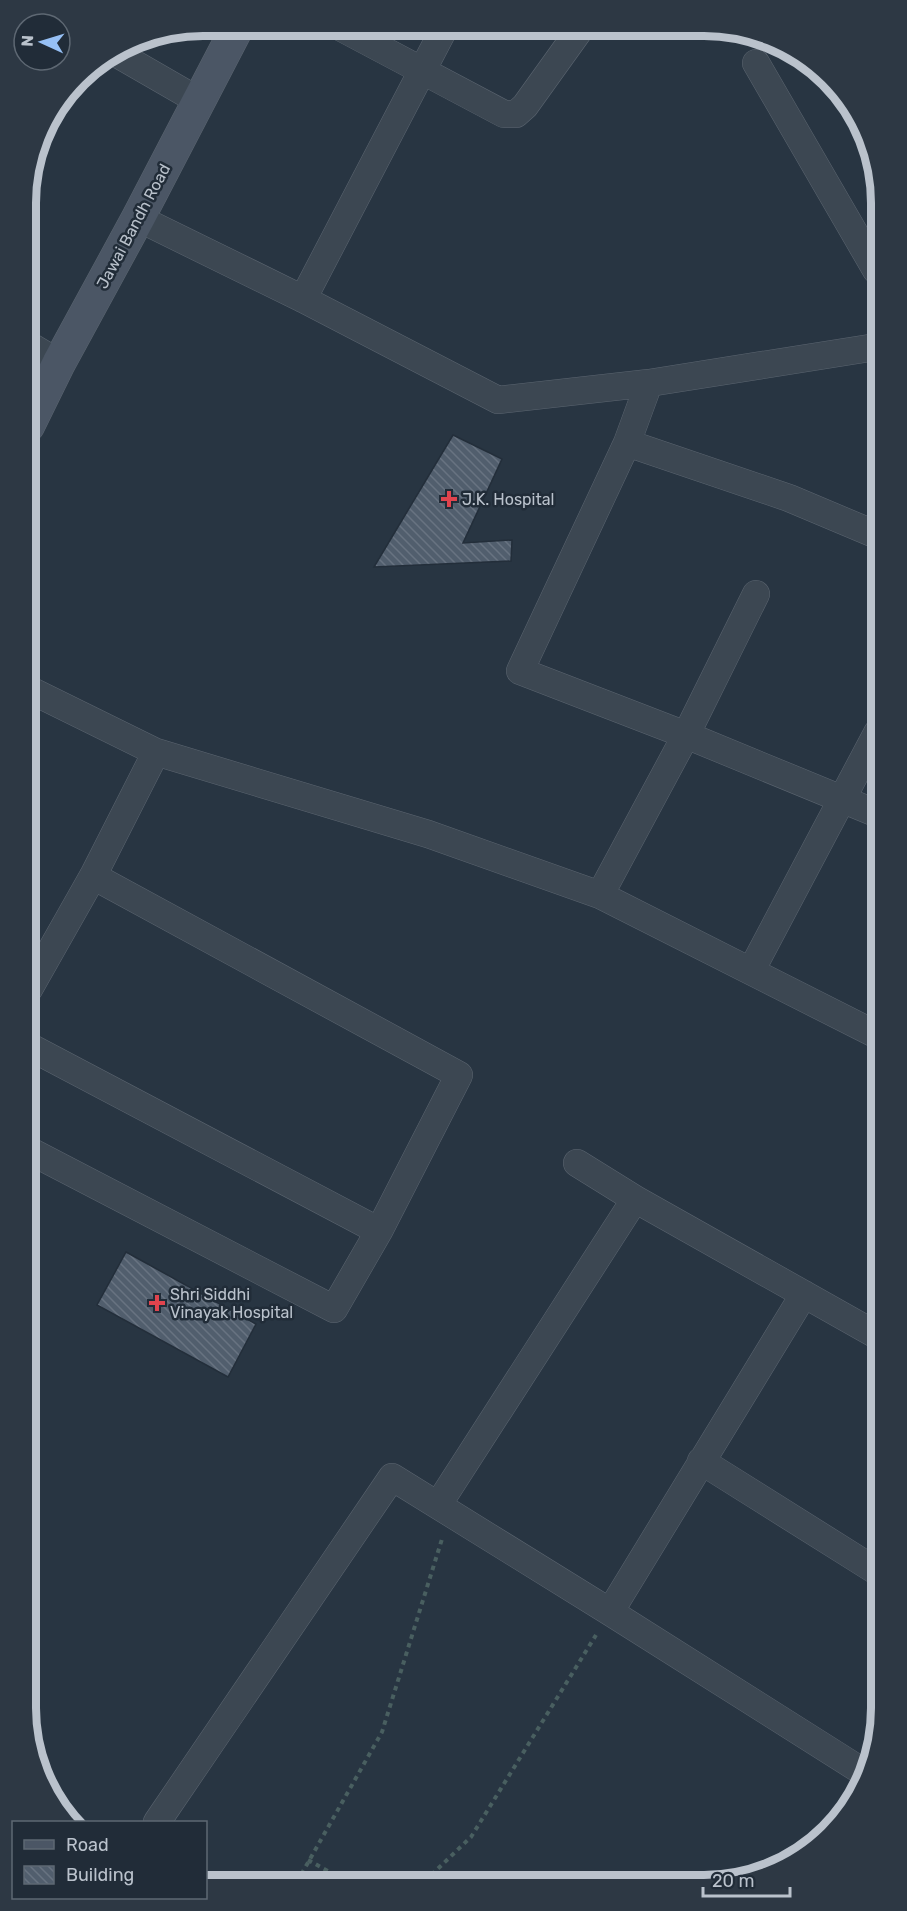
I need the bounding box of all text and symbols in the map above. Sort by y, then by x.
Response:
north arrow [12,12,72,72]
text: N [18,35,37,47]
street label: Jawai Bandh Road [93,161,174,292]
marker: J.K. Hospital [440,490,458,508]
place label: J.K. Hospital [462,490,554,509]
place label: Shri Siddhi Vinayak Hospital [170,1285,293,1322]
marker: Shri Siddhi Vinayak Hospital [148,1294,166,1312]
legend [12,1821,207,1899]
text: Road [66,1834,109,1856]
scale bar [703,1860,790,1898]
text: Building [66,1864,134,1886]
text: 20 m [712,1870,754,1892]

